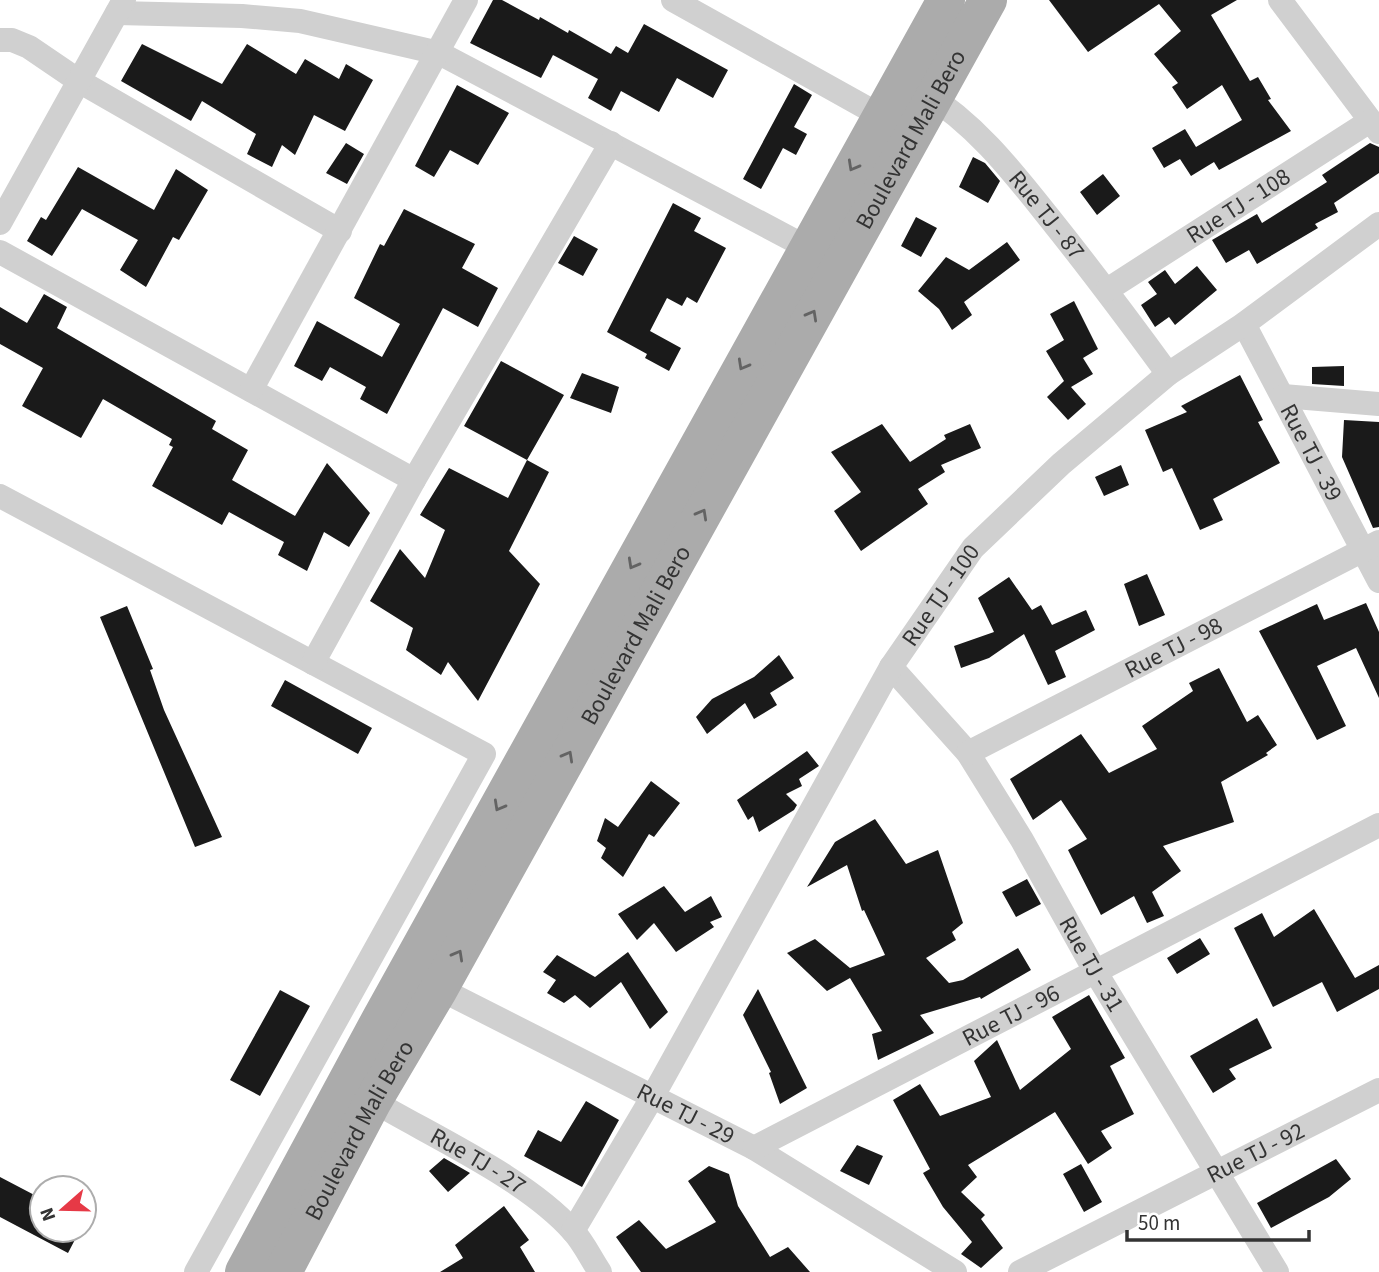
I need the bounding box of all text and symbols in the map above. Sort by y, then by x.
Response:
street label: Boulevard Mali Bero [847,43,975,236]
one-way arrow [848,159,861,172]
street label: Rue TJ - 108 [1179,159,1297,252]
street label: Rue TJ - 87 [1000,163,1093,267]
one-way arrow [803,309,817,322]
one-way arrow [738,358,751,371]
street label: Rue TJ - 39 [1271,397,1352,507]
one-way arrow [693,508,707,521]
street label: Rue TJ - 100 [893,537,988,653]
street label: Boulevard Mali Bero [571,539,700,731]
one-way arrow [628,557,641,570]
street label: Rue TJ - 98 [1118,608,1229,687]
one-way arrow [560,750,573,763]
one-way arrow [494,799,507,812]
street label: Rue TJ - 31 [1050,909,1133,1019]
one-way arrow [450,950,463,962]
street label: Rue TJ - 96 [956,975,1066,1055]
street label: Boulevard Mali Bero [296,1033,423,1227]
street label: Rue TJ - 29 [631,1074,741,1153]
street label: Rue TJ - 92 [1200,1113,1311,1192]
street label: Rue TJ - 27 [424,1119,533,1203]
north arrow [28,1174,98,1244]
scale bar [1127,1198,1309,1242]
text: N [34,1204,63,1225]
text: 50 m [1138,1208,1180,1238]

